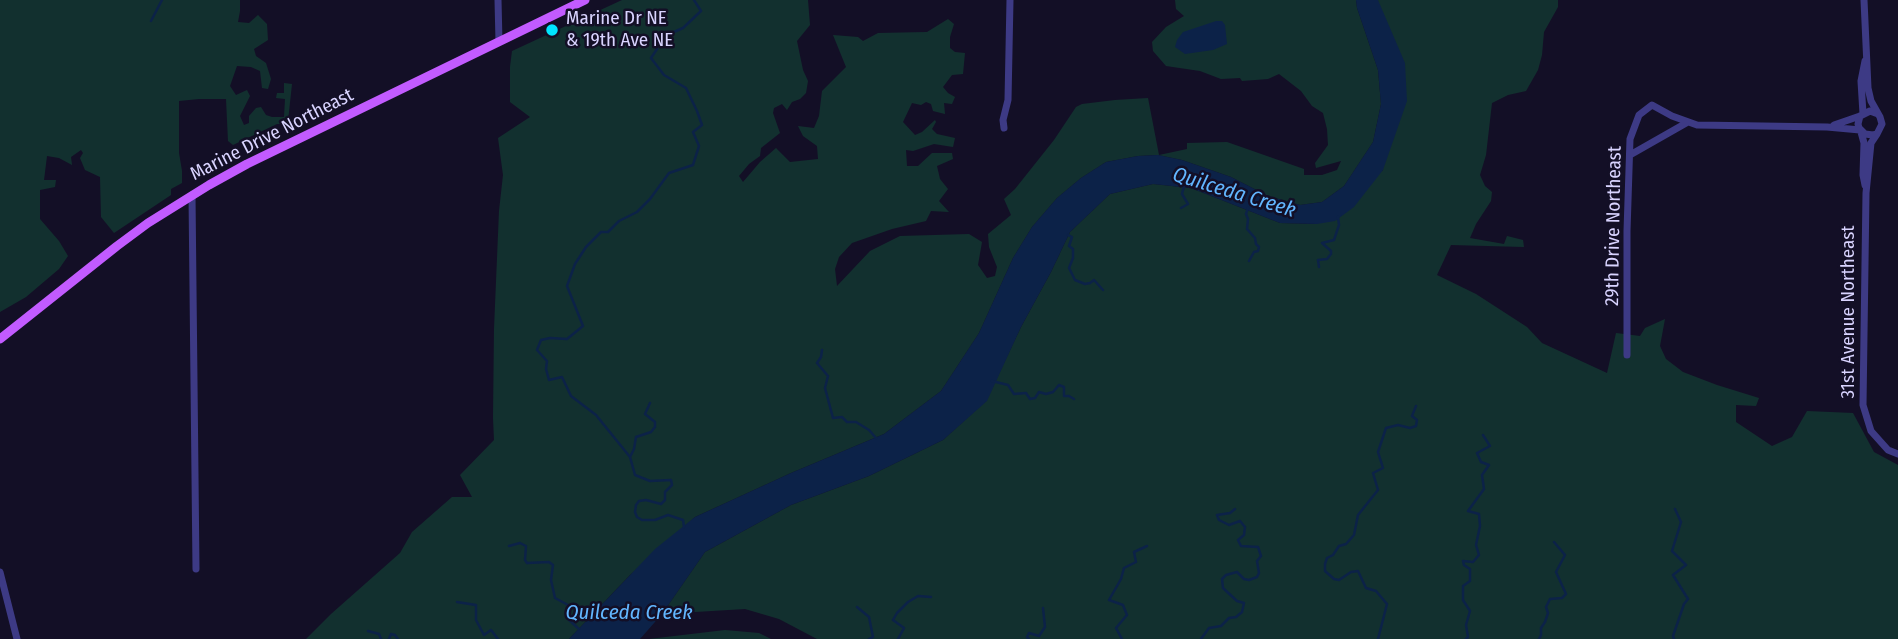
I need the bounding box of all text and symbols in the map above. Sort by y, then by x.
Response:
place label: Marine Dr NE & 19th Ave NE [566,8,673,52]
marker: Marine Dr NE & 19th Ave NE [544,22,560,38]
street label: Marine Drive Northeast [187,84,357,186]
street label: 29th Drive Northeast [1601,146,1627,306]
water label: Quilceda Creek [1170,162,1298,224]
street label: 31st Avenue Northeast [1838,226,1860,398]
water label: Quilceda Creek [565,600,693,626]

